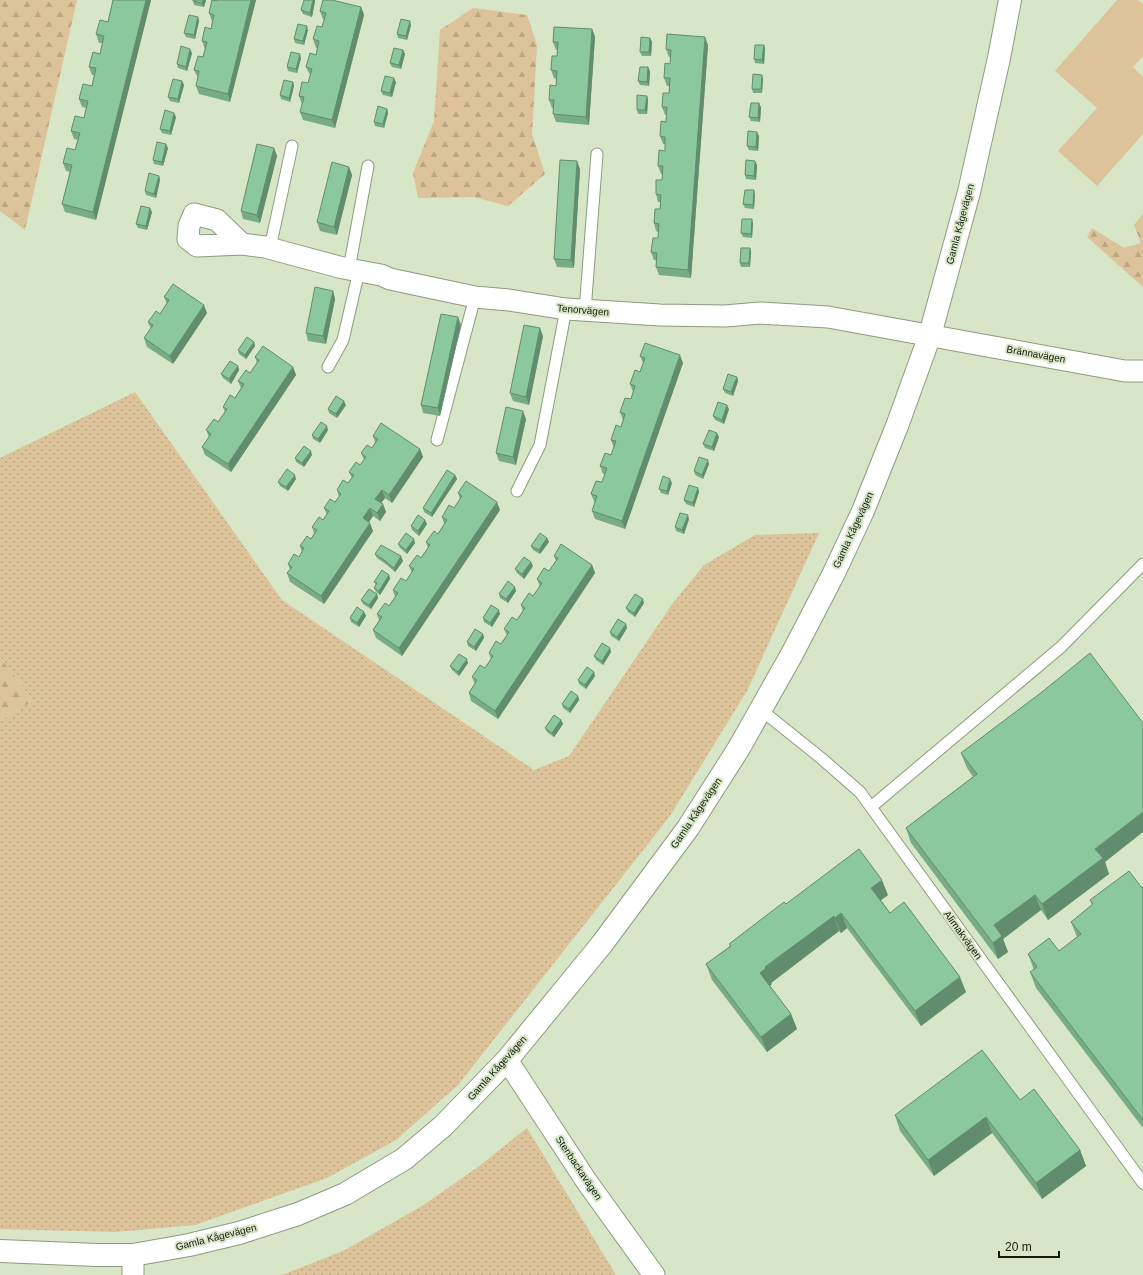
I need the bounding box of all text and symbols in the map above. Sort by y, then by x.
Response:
street label: Gamla Kågevägen [944,183,976,265]
street label: Tenorvägen [556,302,610,318]
street label: Brännavägen [1006,343,1066,365]
street label: Gamla Kågevägen [831,490,875,570]
street label: Gamla Kågevägen [668,776,724,850]
street label: Alimakvägen [942,909,984,961]
street label: Gamla Kågevägen [465,1034,529,1102]
street label: Stenbackavägen [554,1134,604,1202]
street label: Gamla Kågevägen [174,1222,258,1252]
scale bar [999,1233,1059,1259]
text: 20 m [1005,1240,1032,1254]

